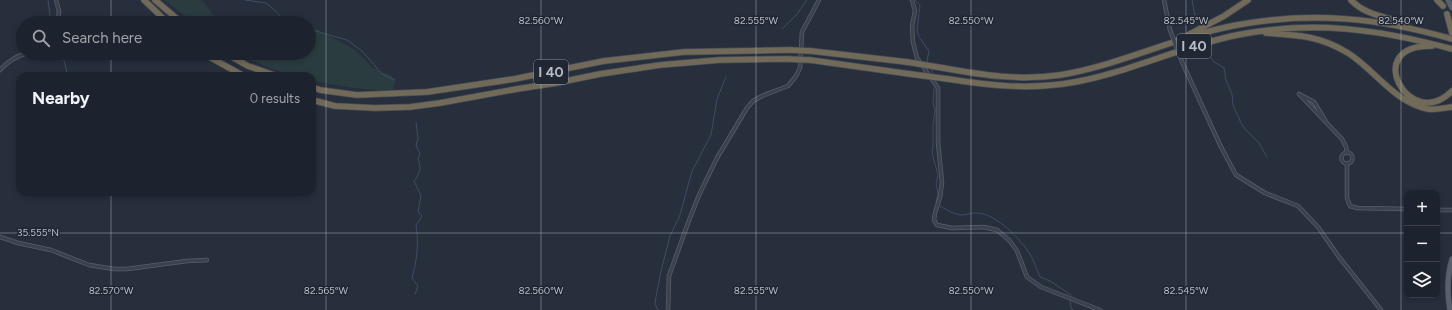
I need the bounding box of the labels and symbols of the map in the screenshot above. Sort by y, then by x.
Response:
text: 82.560°W [519,14,564,27]
text: 82.555°W [734,14,779,27]
text: 82.550°W [948,14,994,27]
text: 82.545°W [1164,14,1209,27]
text: 82.540°W [1378,14,1424,27]
road number: I 40 [1177,34,1211,58]
road number: I 40 [534,60,568,84]
text: 35.555°N [17,226,59,239]
text: 82.570°W [89,284,134,297]
text: 82.565°W [304,284,349,297]
text: 82.560°W [519,284,564,297]
text: 82.555°W [734,284,779,297]
text: 82.550°W [948,284,994,297]
text: 82.545°W [1164,284,1209,297]

